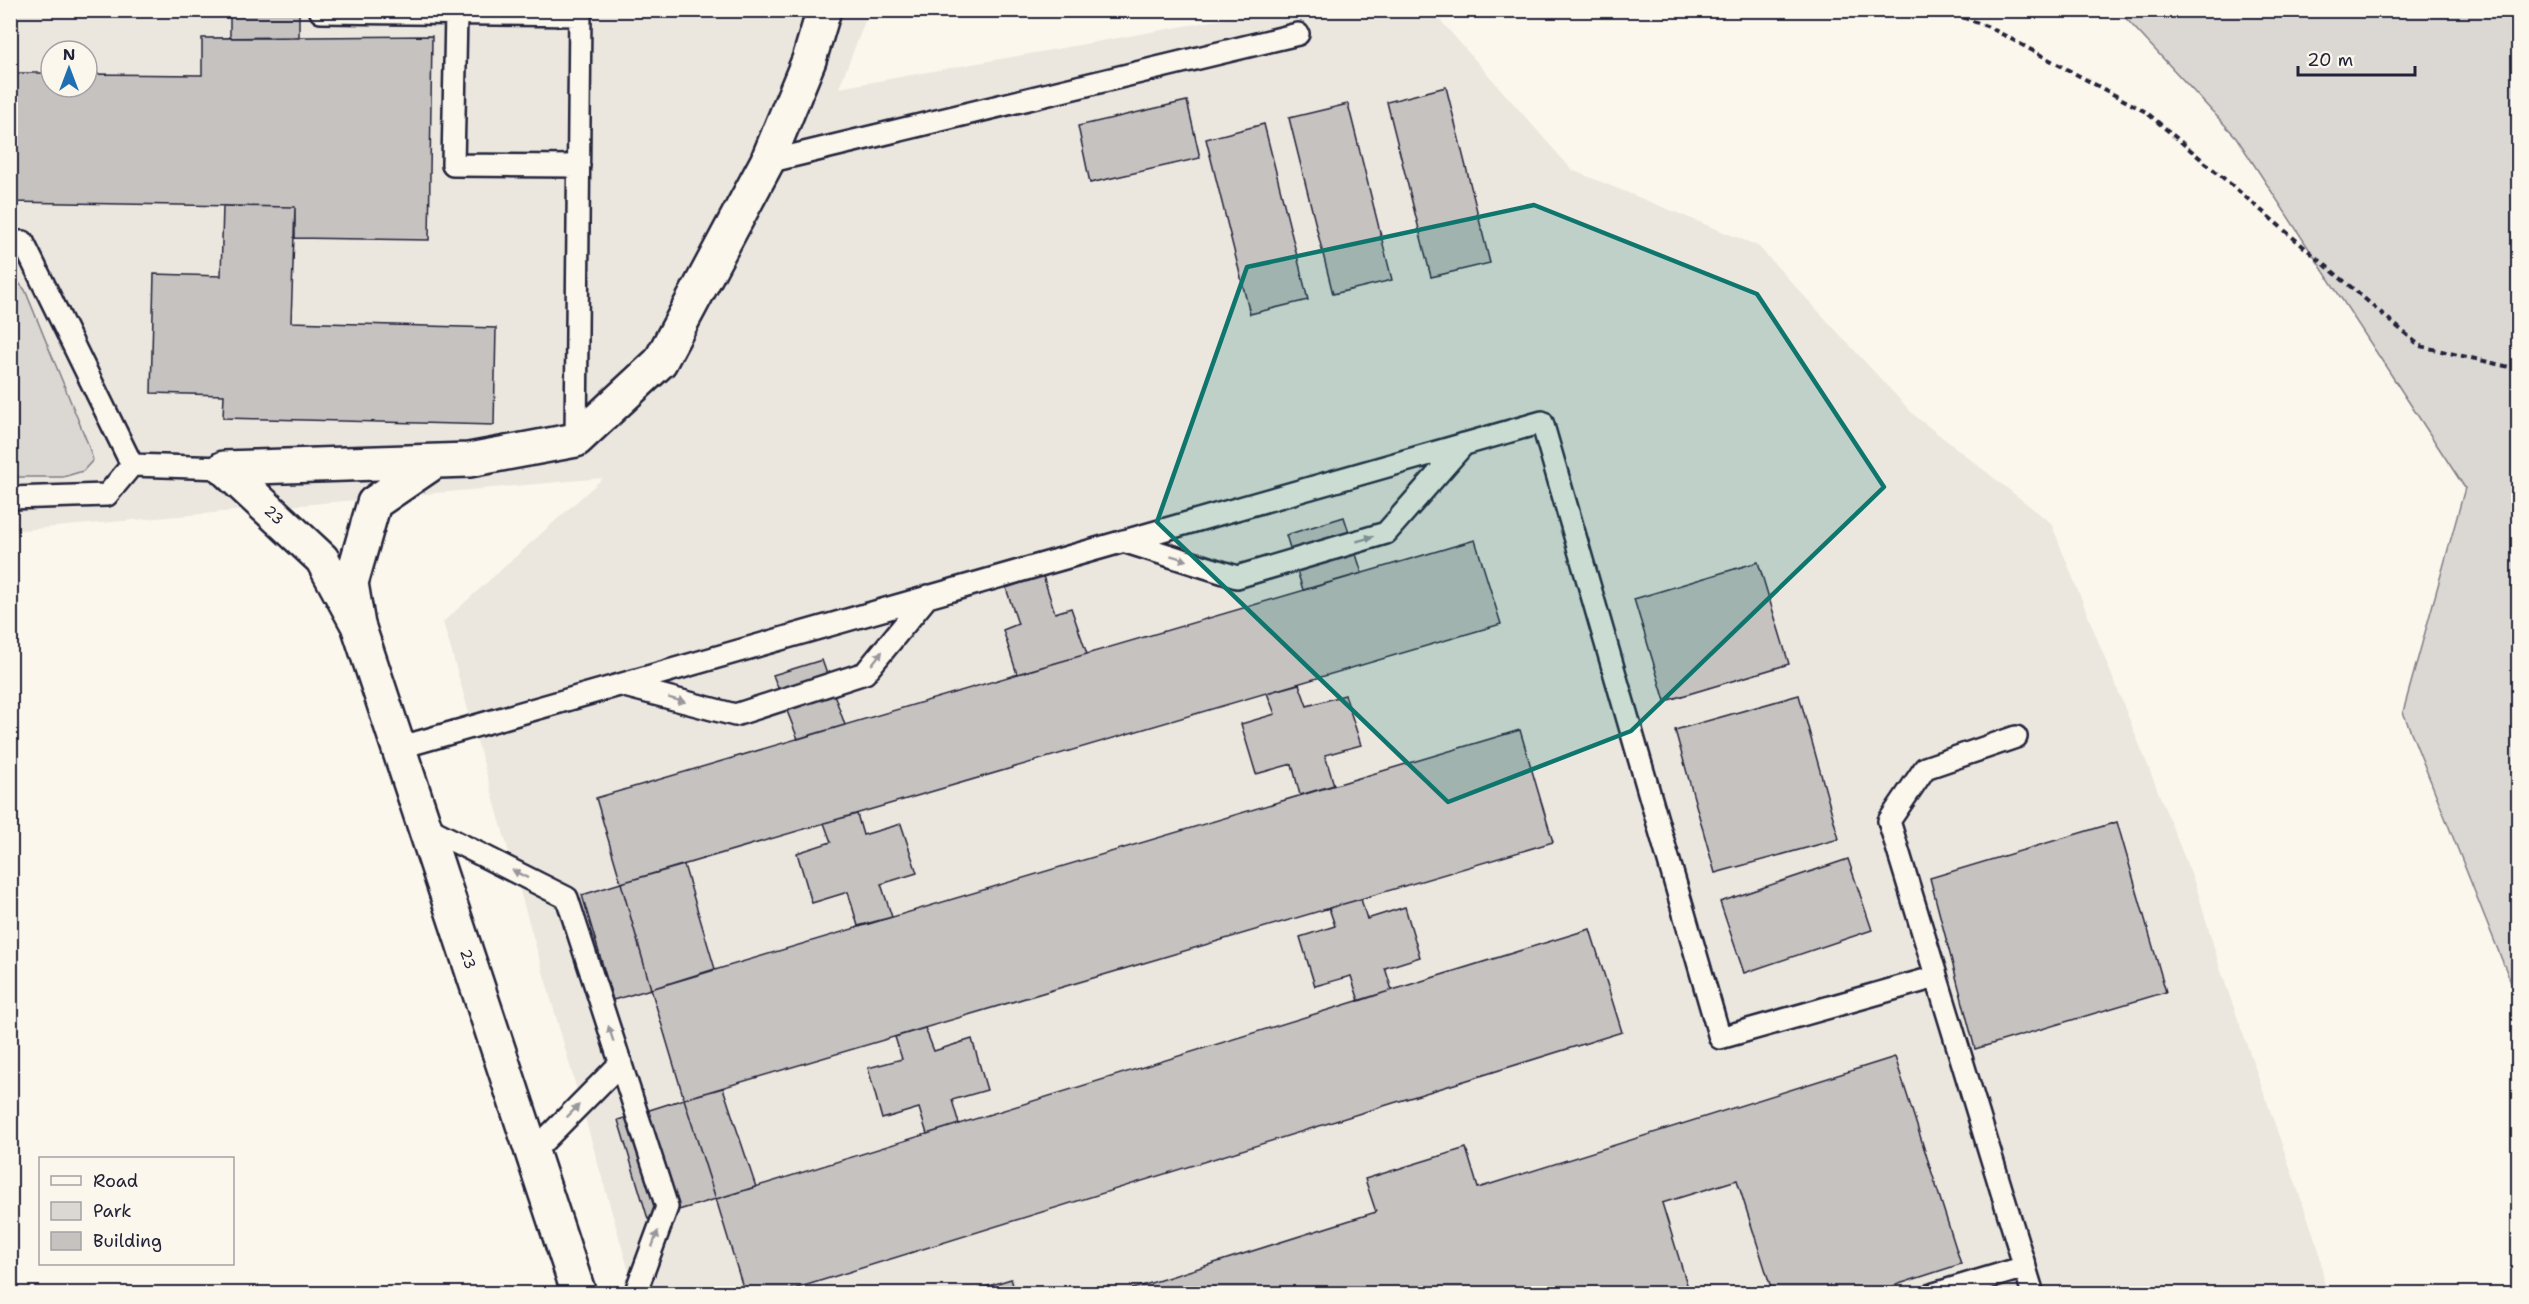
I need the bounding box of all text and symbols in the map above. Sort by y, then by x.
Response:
north arrow [39,39,99,99]
scale bar [2298,39,2415,77]
text: N [63,44,75,65]
text: 20 m [2307,48,2353,72]
street label: 23 [260,501,288,529]
one-way arrow [1357,534,1375,543]
one-way arrow [1170,554,1188,564]
one-way arrow [871,650,884,666]
one-way arrow [668,695,686,705]
one-way arrow [512,870,529,879]
street label: 23 [455,946,481,972]
one-way arrow [606,1025,615,1043]
one-way arrow [566,1105,580,1119]
legend [39,1157,234,1265]
text: Road [93,1169,138,1193]
text: Park [93,1199,132,1223]
text: Building [93,1229,162,1253]
one-way arrow [651,1229,661,1247]

